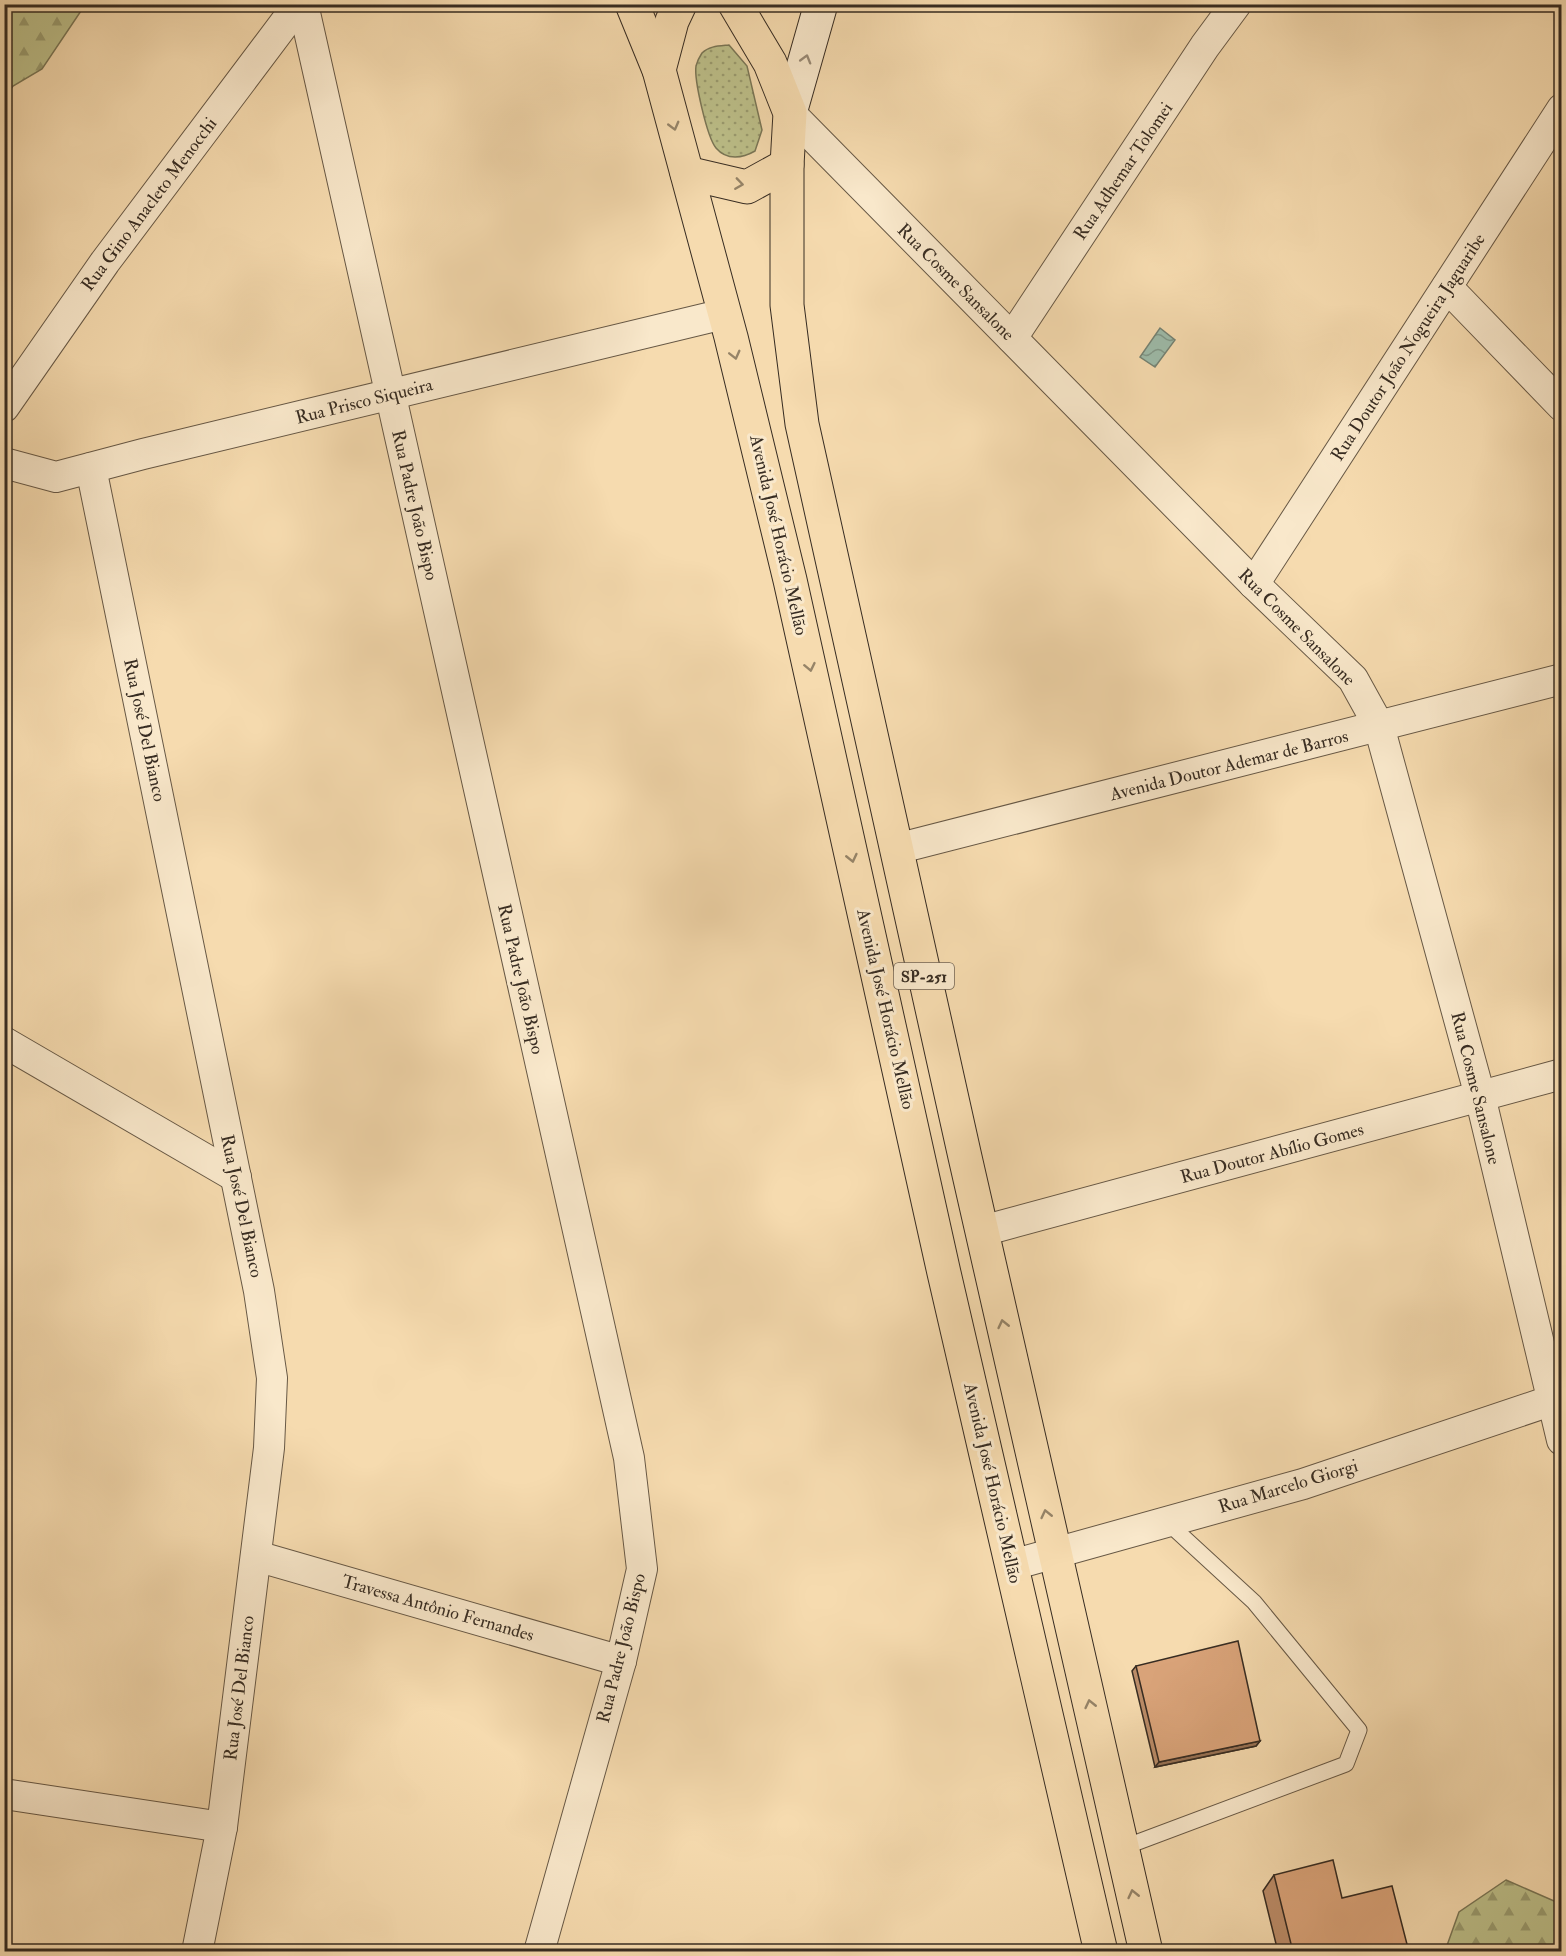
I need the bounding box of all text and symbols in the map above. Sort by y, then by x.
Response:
one-way arrow [798,54,811,64]
street label: Rua Adhemar Tolomei [1069,98,1178,245]
street label: Rua Gino Anacleto Menocchi [77,113,222,296]
one-way arrow [667,121,680,131]
one-way arrow [734,178,744,190]
street label: Rua Cosme Sansalone [892,219,1020,346]
street label: Rua Doutor João Nogueira Jaguaribe [1326,229,1491,465]
one-way arrow [728,350,741,360]
street label: Rua Prisco Siqueira [293,373,436,430]
street label: Rua Padre João Bispo [386,428,443,583]
street label: Avenida José Horácio Mellão [744,432,813,638]
street label: Rua Cosme Sansalone [1233,564,1361,691]
street label: Rua José Del Bianco [118,656,171,804]
one-way arrow [803,662,816,672]
street label: Avenida Doutor Ademar de Barros [1107,725,1351,807]
one-way arrow [845,852,858,862]
street label: Rua Padre João Bispo [492,902,549,1057]
street label: Avenida José Horácio Mellão [851,906,920,1112]
road number: SP-251 [894,963,954,989]
street label: Rua Cosme Sansalone [1445,1009,1506,1167]
street label: Rua Doutor Abílio Gomes [1178,1118,1366,1189]
street label: Rua José Del Bianco [215,1132,268,1280]
one-way arrow [997,1319,1010,1329]
street label: Avenida José Horácio Mellão [958,1380,1027,1586]
street label: Rua Marcelo Giorgi [1215,1454,1361,1519]
one-way arrow [1041,1509,1054,1519]
street label: Travessa Antônio Fernandes [339,1570,537,1647]
street label: Rua Padre João Bispo [592,1571,651,1725]
street label: Rua José Del Bianco [219,1614,260,1762]
one-way arrow [1084,1700,1097,1710]
one-way arrow [1127,1890,1140,1900]

